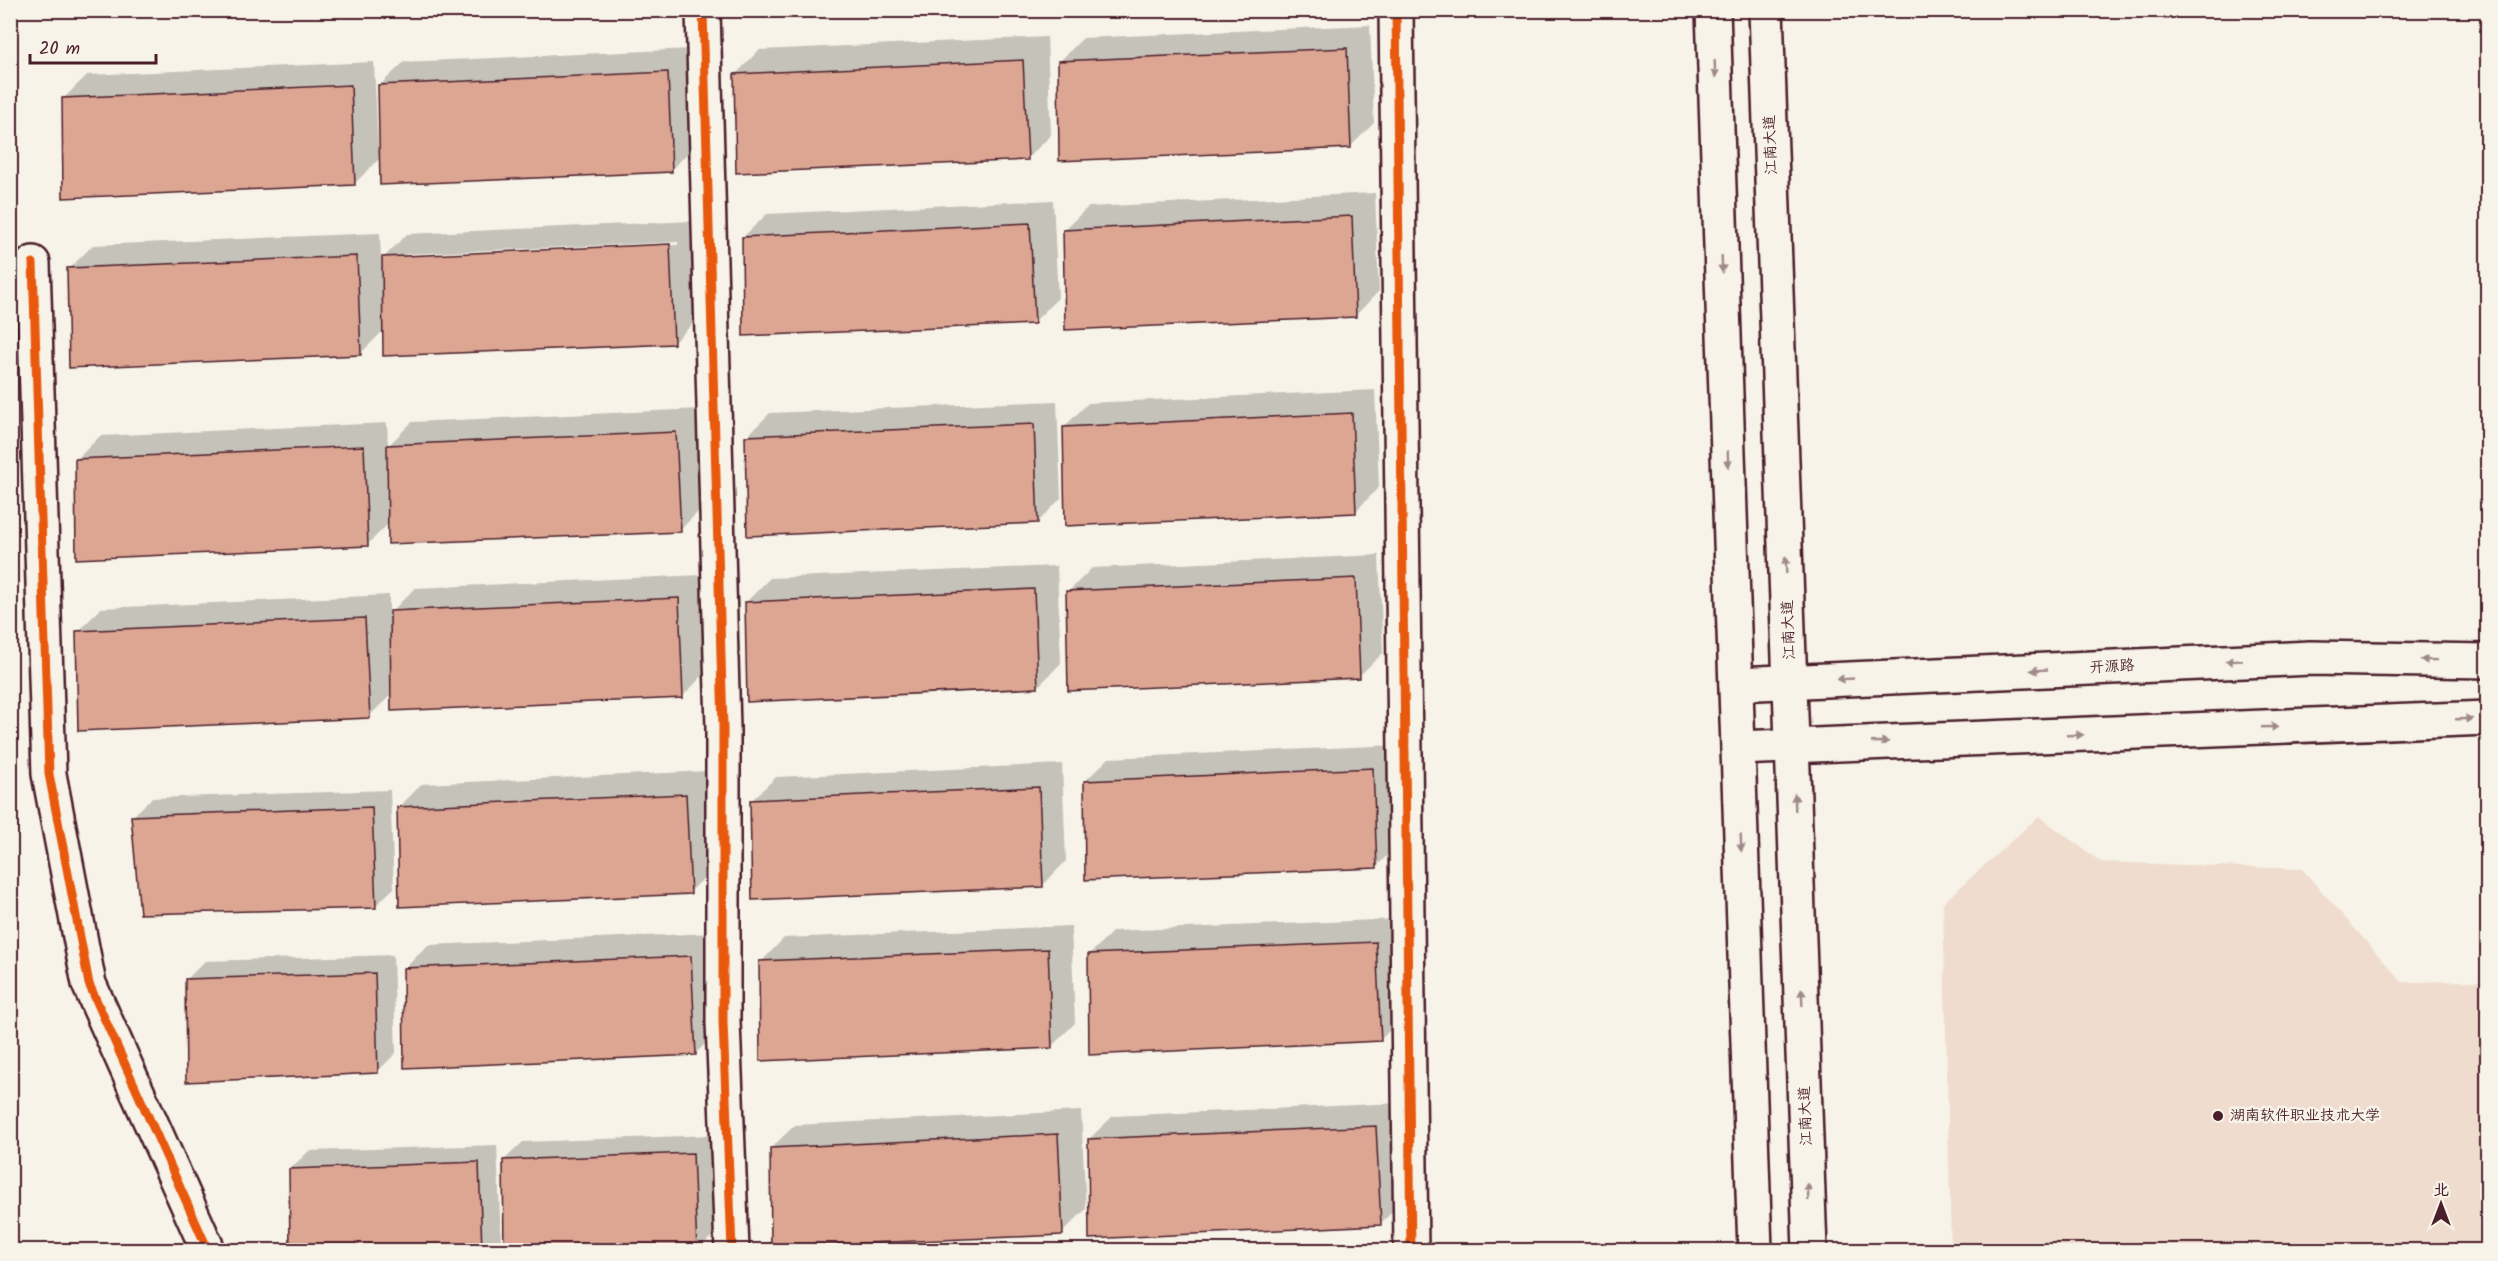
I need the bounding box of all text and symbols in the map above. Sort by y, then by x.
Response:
scale bar [30,27,156,65]
text: 20 m [39,35,80,64]
one-way arrow [1711,59,1720,78]
street label: 江南大道 [1758,115,1784,175]
one-way arrow [1717,254,1726,273]
one-way arrow [1724,449,1733,468]
one-way arrow [1782,556,1791,575]
street label: 江南大道 [1776,600,1802,660]
street label: 开源路 [2089,654,2135,680]
one-way arrow [2420,655,2439,664]
one-way arrow [2225,657,2244,666]
one-way arrow [2030,666,2049,675]
one-way arrow [1835,674,1854,684]
one-way arrow [2455,714,2474,724]
one-way arrow [2260,722,2279,732]
one-way arrow [2065,730,2084,740]
one-way arrow [1870,738,1889,747]
one-way arrow [1790,793,1800,812]
one-way arrow [1736,833,1745,852]
one-way arrow [1797,988,1807,1007]
street label: 江南大道 [1793,1086,1819,1146]
place label: 湖南软件职业技术大学 [2230,1104,2380,1128]
marker: 湖南软件职业技术大学 [2211,1109,2225,1123]
north arrow [2411,1174,2471,1234]
text: 北 [2433,1178,2449,1203]
one-way arrow [1804,1183,1813,1202]

